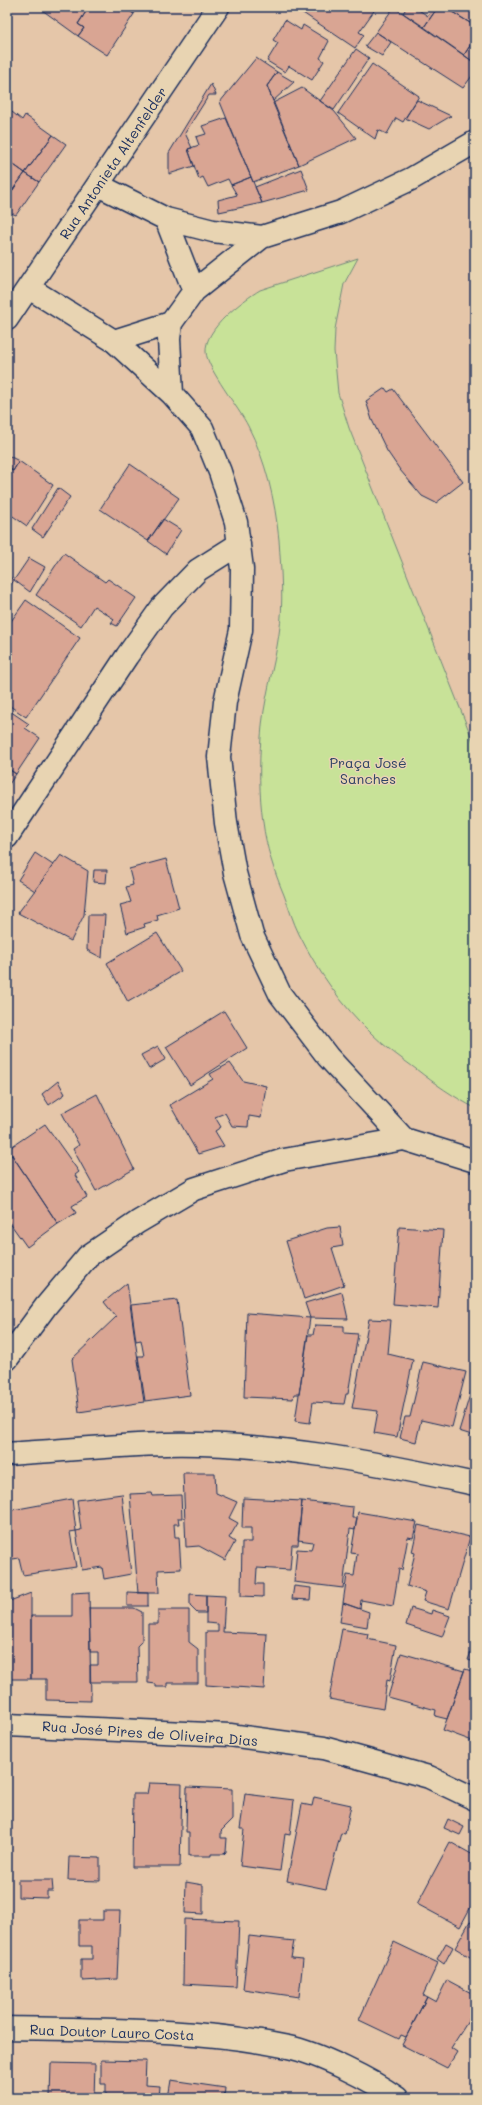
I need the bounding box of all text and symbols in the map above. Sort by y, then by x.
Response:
street label: Rua Antonieta Altenfelder [55,83,171,243]
park label: Praça José Sanches [329,753,407,788]
street label: Rua José Pires de Oliveira Dias [41,1716,259,1750]
street label: Rua Doutor Lauro Costa [29,2020,195,2044]

